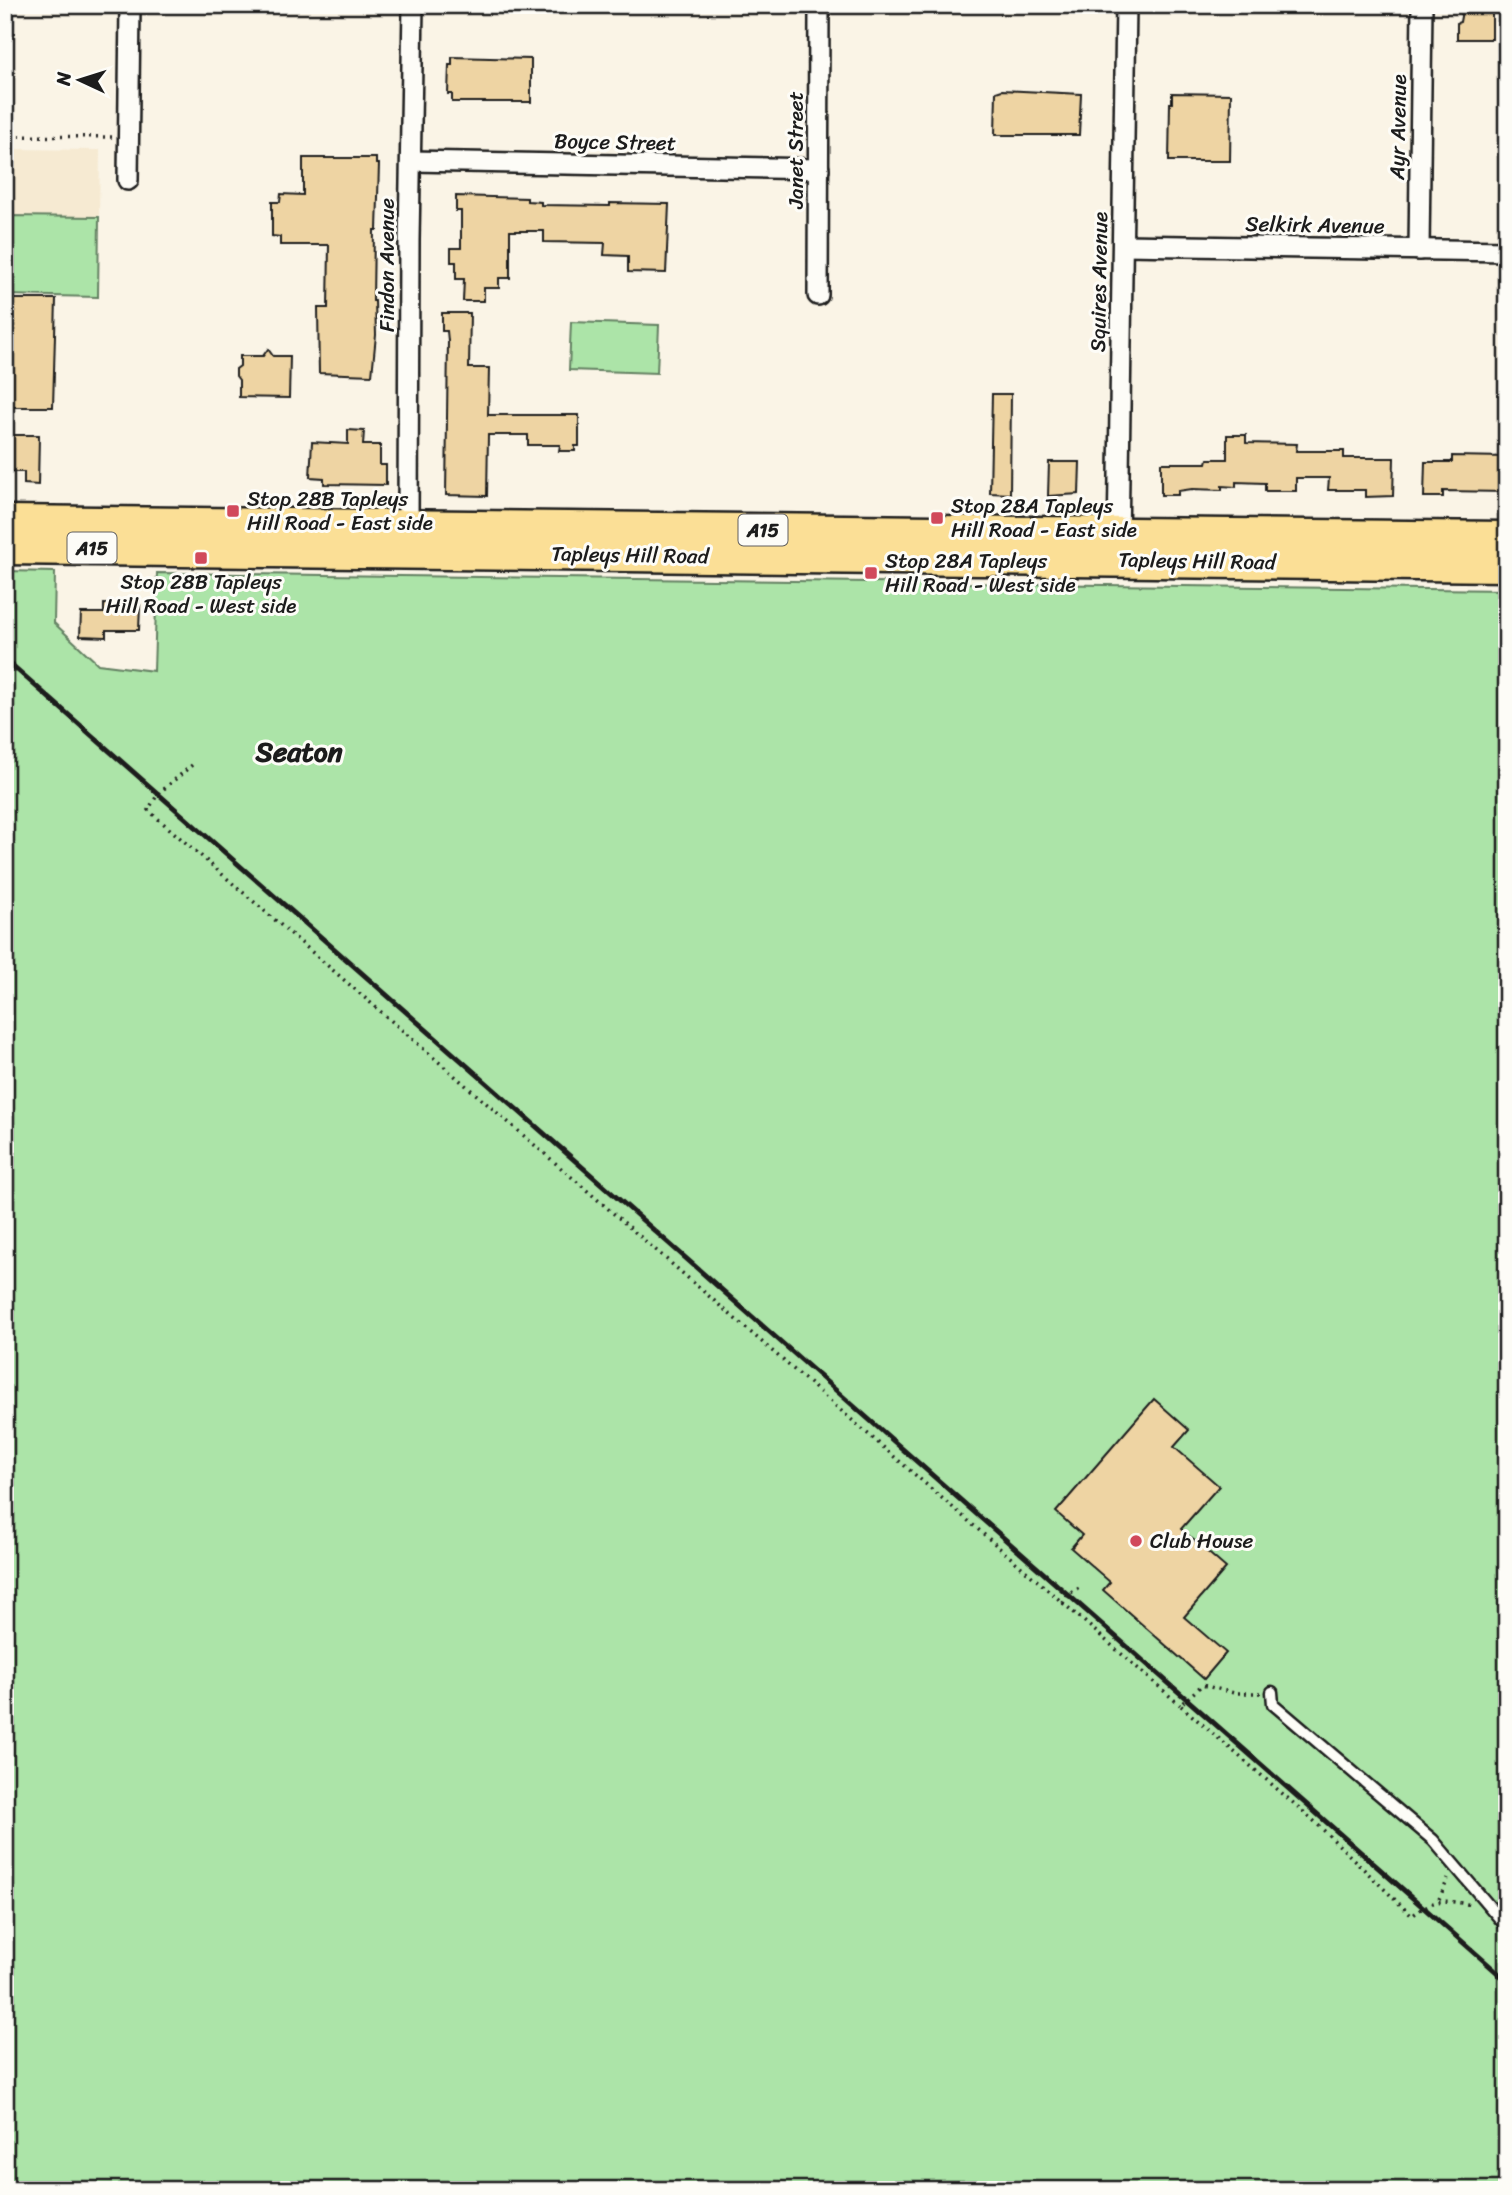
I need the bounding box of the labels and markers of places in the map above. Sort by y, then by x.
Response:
place label: Stop 28B Tapleys Hill Road - East side [247,480,433,542]
place label: Stop 28A Tapleys Hill Road - East side [951,487,1137,549]
marker: Stop 28B Tapleys Hill Road - East side [225,503,241,519]
marker: Stop 28A Tapleys Hill Road - East side [929,510,945,526]
place label: Stop 28A Tapleys Hill Road - West side [885,542,1076,604]
marker: Stop 28B Tapleys Hill Road - West side [193,550,209,566]
place label: Stop 28B Tapleys Hill Road - West side [106,563,296,625]
marker: Stop 28A Tapleys Hill Road - West side [863,565,879,581]
place label: Club House [1150,1522,1253,1560]
marker: Club House [1128,1533,1144,1549]

